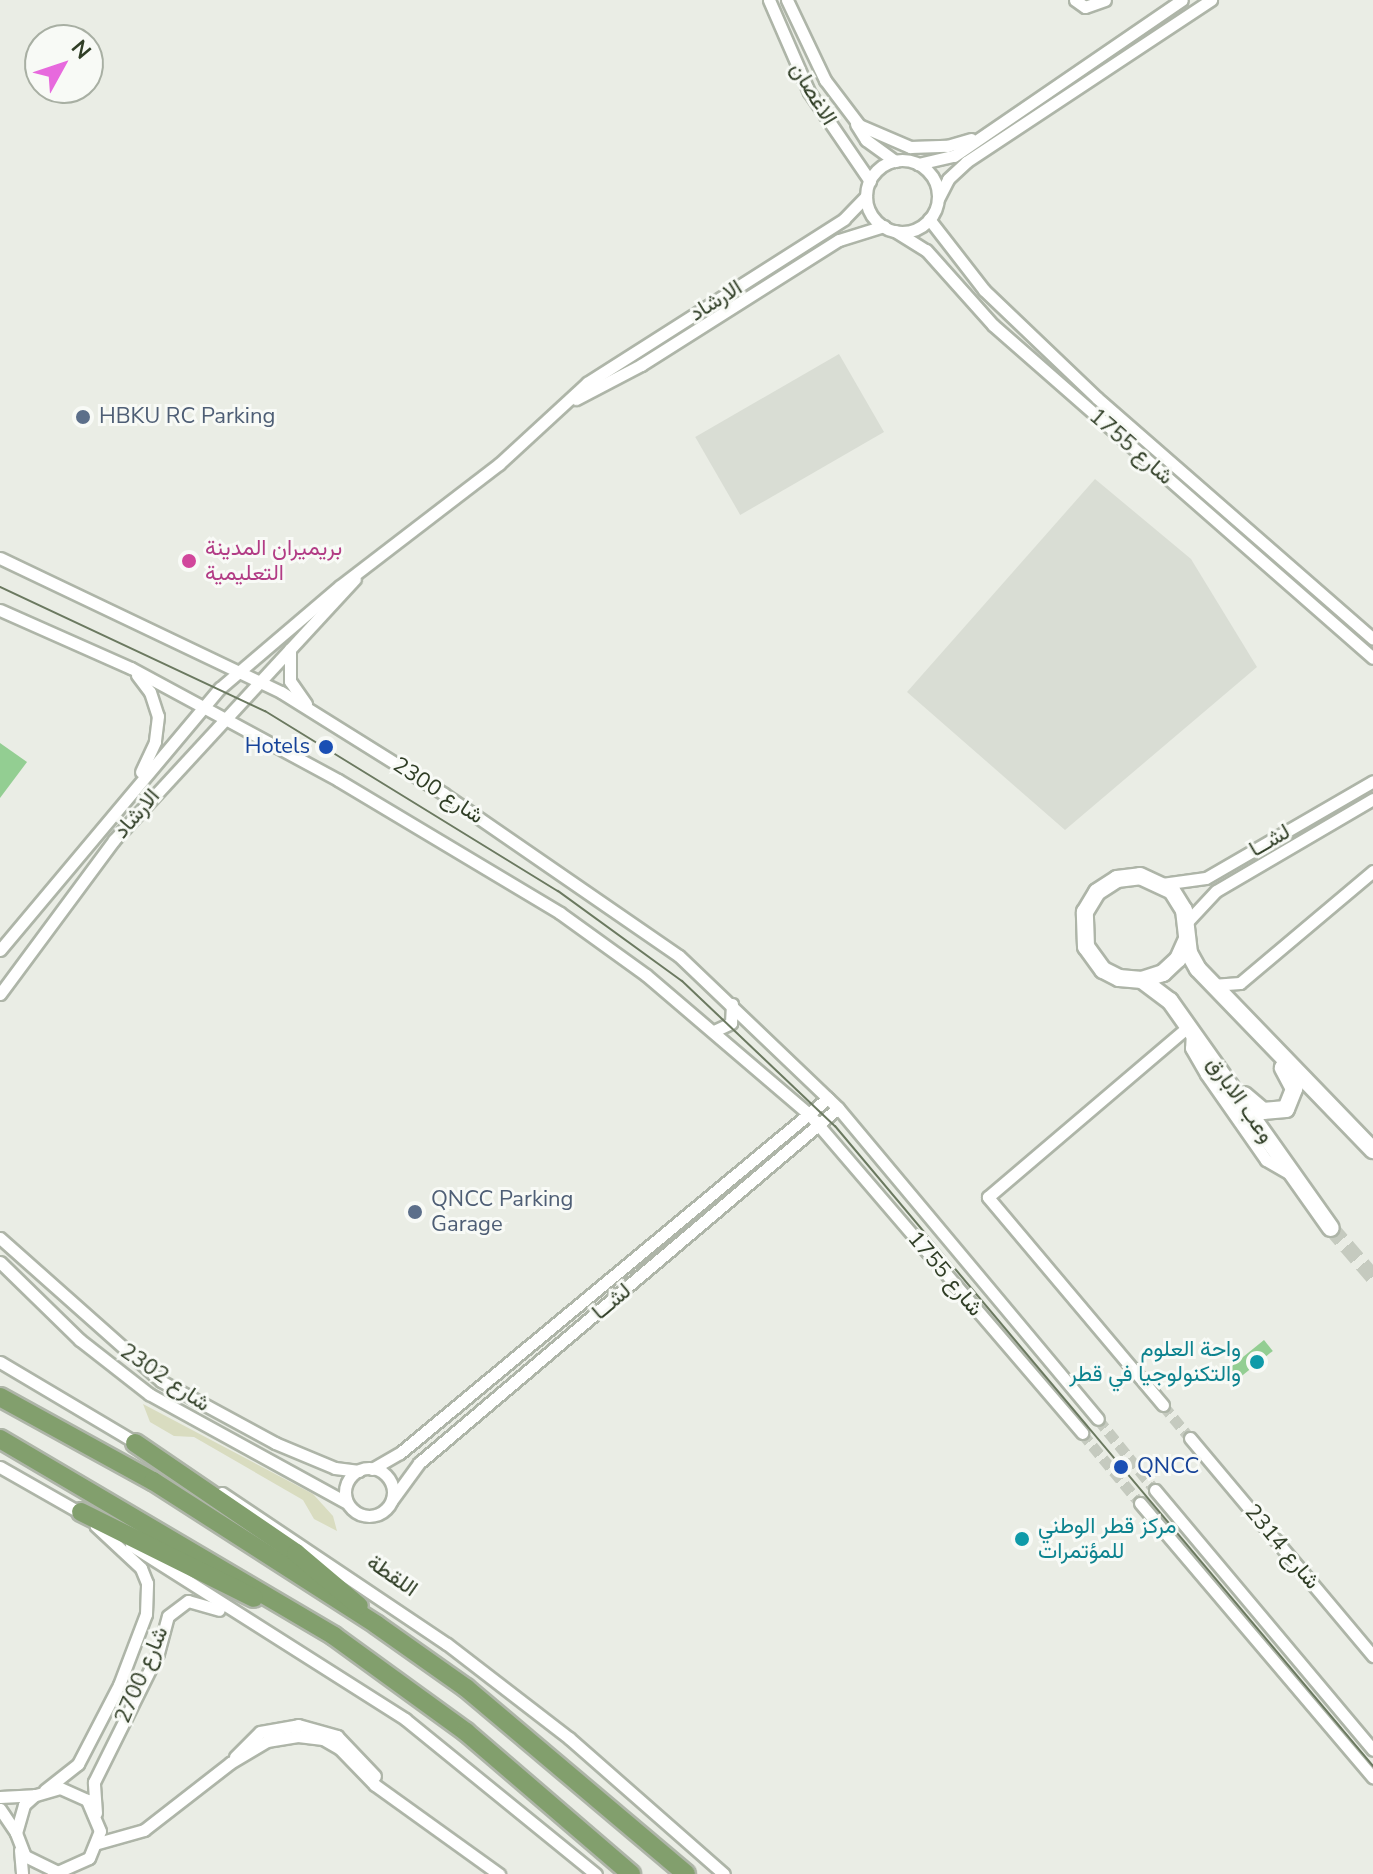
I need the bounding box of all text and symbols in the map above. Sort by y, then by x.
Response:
north arrow [24,24,104,104]
text: N [64,34,98,66]
street label: الاغصان [784,58,842,130]
street label: الارشاد [685,275,747,327]
street label: شارع 1755 [1084,403,1178,491]
place label: HBKU RC Parking [99,404,275,430]
marker: HBKU RC Parking [74,408,92,426]
place label: بريميران المدينة التعليمية [205,535,342,586]
marker: بريميران المدينة التعليمية [180,552,198,570]
place label: Hotels [245,734,310,760]
marker: Hotels [317,738,335,756]
street label: شارع 2300 [388,752,488,830]
street label: الارشاد [108,784,166,844]
street label: لشــا [1245,819,1295,863]
street label: وعب الابارق [1201,1052,1279,1148]
place label: QNCC Parking Garage [431,1186,573,1238]
marker: QNCC Parking Garage [406,1203,424,1221]
street label: شارع 1755 [902,1226,988,1322]
street label: لشــا [587,1278,637,1326]
place label: واحة العلوم والتكنولوجيا في قطر [1069,1336,1241,1388]
street label: شارع 2302 [115,1338,215,1418]
marker: واحة العلوم والتكنولوجيا في قطر [1248,1353,1266,1371]
place label: QNCC [1137,1454,1199,1480]
marker: QNCC [1112,1458,1130,1476]
street label: شارع 2314 [1239,1499,1325,1595]
place label: مركز قطر الوطني للمؤتمرات [1038,1513,1176,1564]
marker: مركز قطر الوطني للمؤتمرات [1013,1530,1031,1548]
street label: اللقطة [362,1549,422,1603]
street label: شارع 2700 [110,1623,174,1727]

